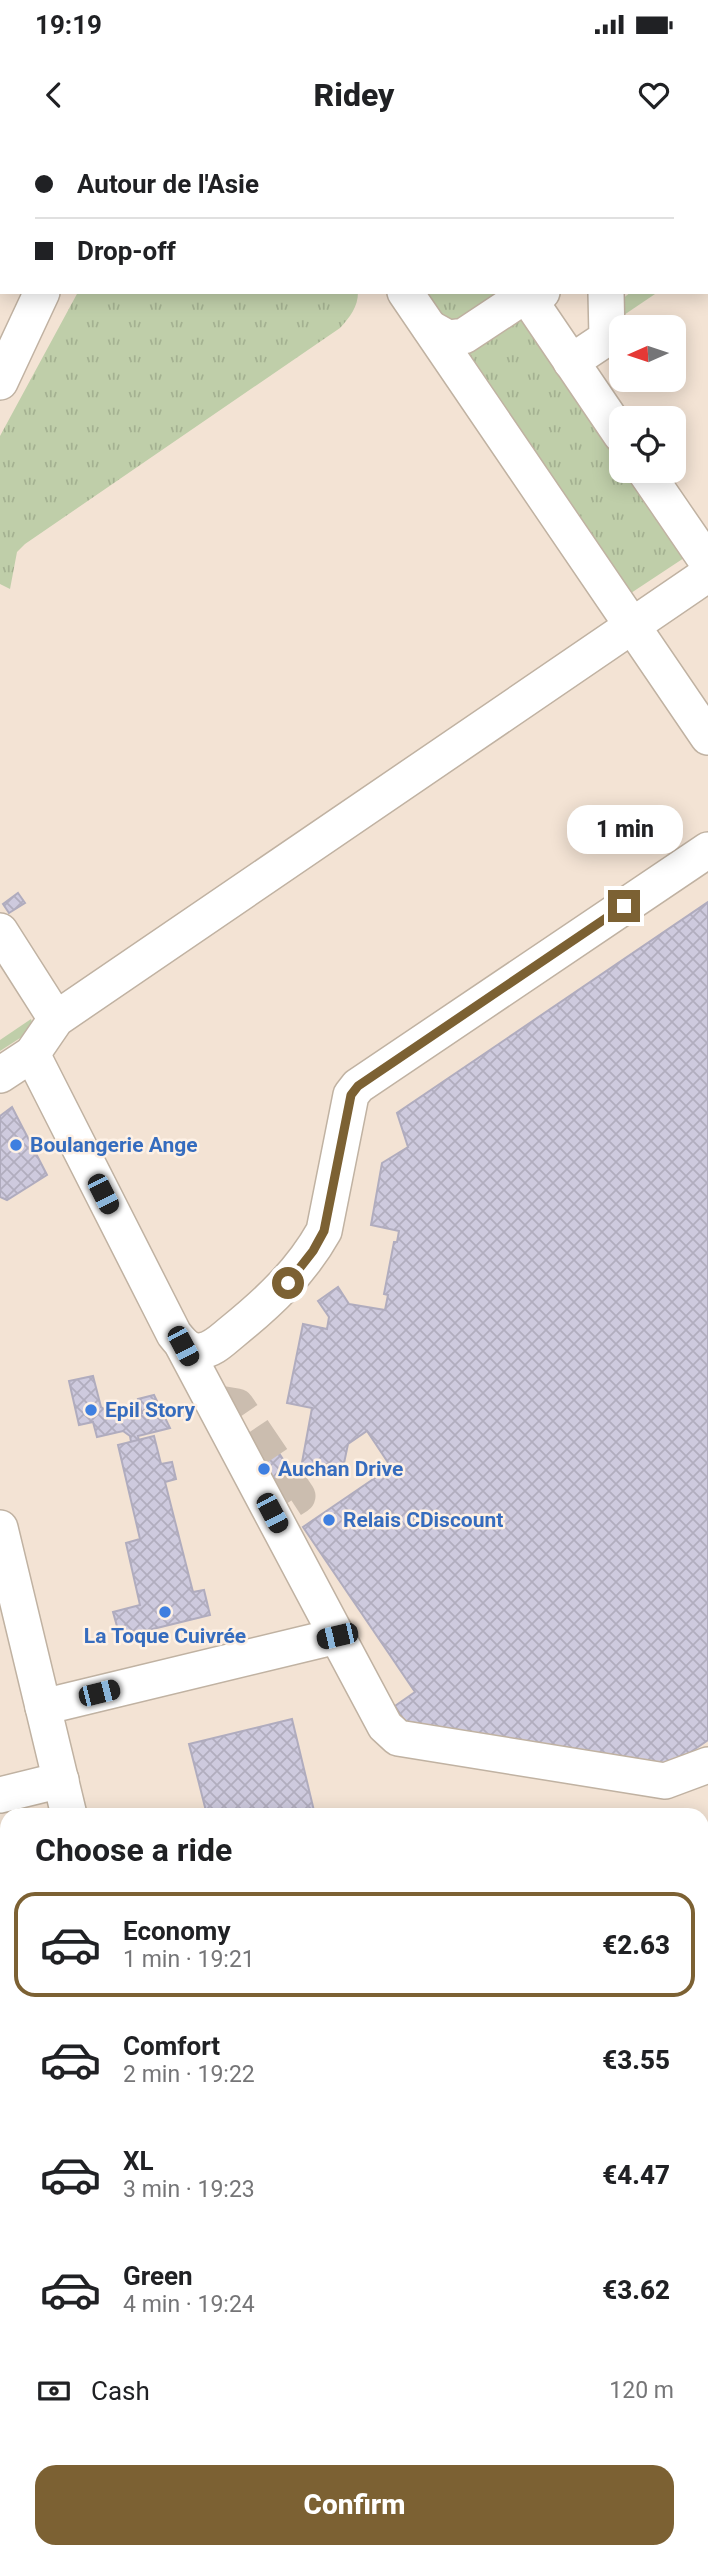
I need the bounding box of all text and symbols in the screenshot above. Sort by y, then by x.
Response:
text: 19:19 [35,10,102,40]
icon: back [35,76,73,114]
text: Ridey [314,76,394,114]
icon: heart [635,76,673,114]
text: Autour de l'Asie [77,169,259,199]
text: Drop-off [77,236,176,266]
north arrow [609,315,686,392]
map controls [609,315,686,483]
button: locate [609,406,686,483]
callout: 1 min [566,804,682,854]
text: 1 min [596,816,654,843]
route end [608,890,640,922]
place label: Boulangerie Ange [30,1133,198,1157]
marker: Boulangerie Ange [8,1137,24,1153]
car [85,1171,122,1217]
route start [272,1267,304,1299]
car [164,1323,203,1369]
place label: Epil Story [105,1398,195,1422]
marker: Epil Story [83,1402,99,1418]
place label: Auchan Drive [278,1457,403,1481]
marker: Auchan Drive [256,1461,272,1477]
car [253,1490,292,1536]
place label: Relais CDiscount [343,1508,503,1532]
marker: Relais CDiscount [321,1512,337,1528]
marker: La Toque Cuivrée [157,1604,173,1620]
car [315,1621,360,1651]
place label: La Toque Cuivrée [84,1624,246,1648]
car [77,1678,122,1708]
text: Choose a ride [35,1831,232,1869]
icon: car [39,1913,102,1976]
text: Economy [123,1916,230,1946]
text: €2.63 [602,1930,670,1960]
text: 1 min · 19:21 [123,1946,255,1973]
icon: car [39,2028,102,2091]
text: Comfort [123,2031,220,2061]
text: €3.55 [602,2045,670,2075]
text: 2 min · 19:22 [123,2061,255,2088]
icon: car [39,2143,102,2206]
text: XL [123,2146,154,2176]
text: €4.47 [602,2160,670,2190]
text: 3 min · 19:23 [123,2176,255,2203]
icon: car [39,2258,102,2321]
text: Green [123,2261,193,2291]
text: €3.62 [602,2275,670,2305]
text: 4 min · 19:24 [123,2291,255,2318]
icon: cash [35,2372,73,2410]
text: Cash [91,2376,150,2406]
text: 120 m [609,2377,674,2404]
button: Confirm [35,2465,674,2545]

